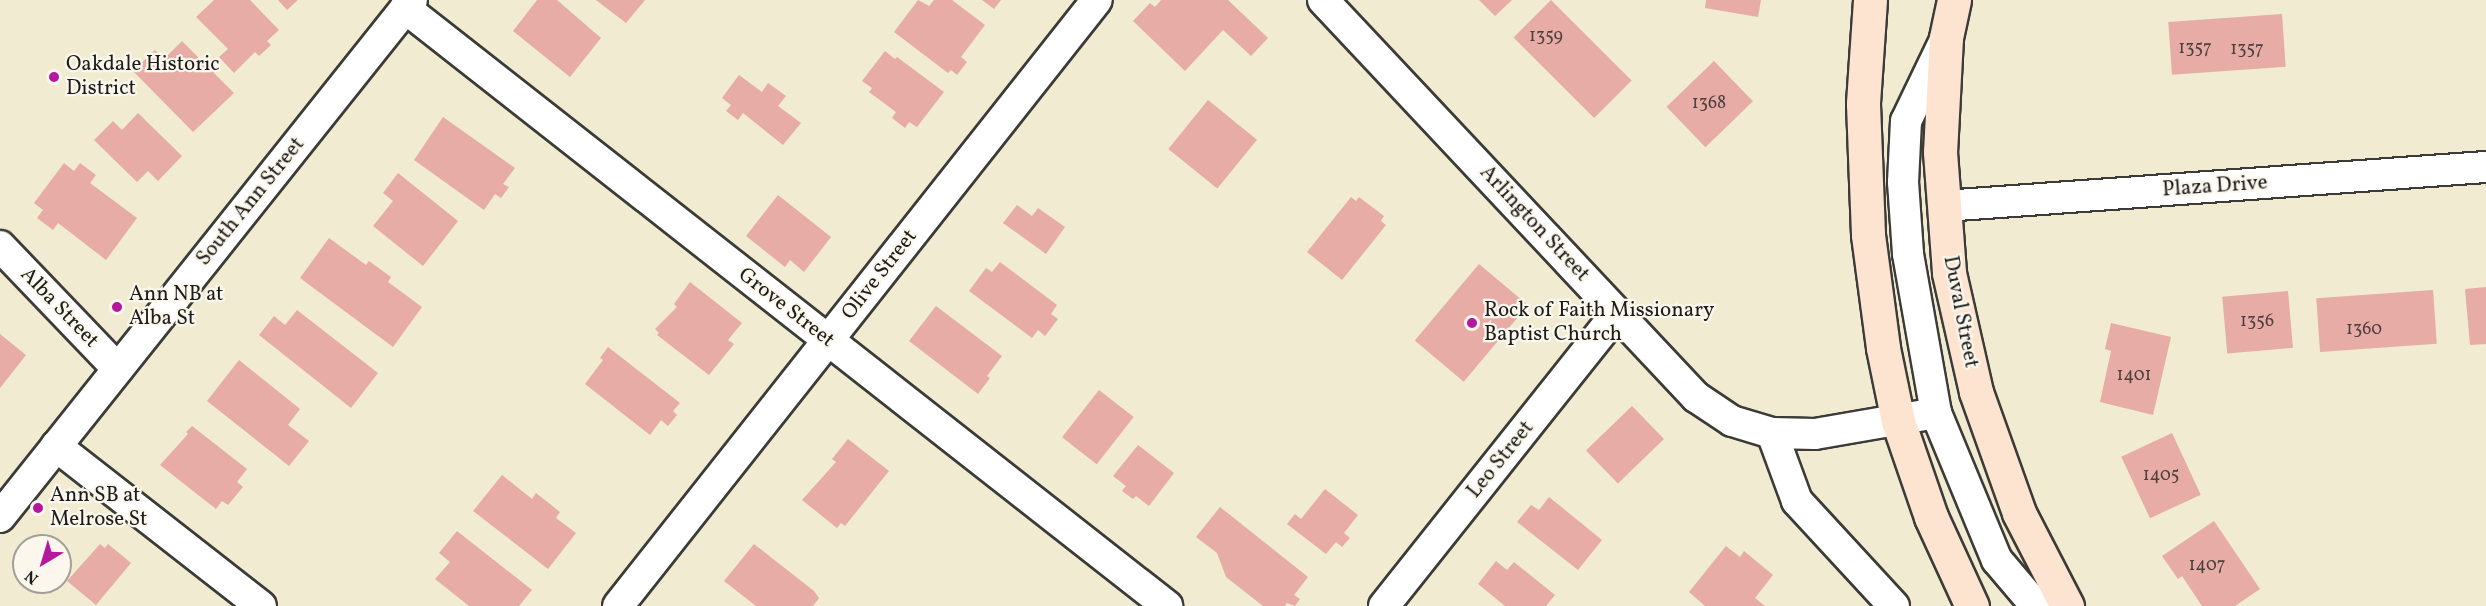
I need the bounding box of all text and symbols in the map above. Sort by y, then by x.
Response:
house number: 1359 [1529,26,1563,48]
house number: 1357 [2178,38,2212,60]
house number: 1357 [2230,39,2264,61]
place label: Oakdale Historic District [66,52,220,102]
marker: Oakdale Historic District [47,70,61,84]
house number: 1368 [1692,93,1726,115]
street label: South Ann Street [192,133,310,271]
street label: Arlington Street [1474,161,1594,287]
street label: Plaza Drive [2162,171,2268,203]
street label: Olive Street [837,225,923,325]
street label: Duval Street [1937,254,1983,370]
street label: Alba Street [14,262,104,354]
street label: Grove Street [733,263,839,353]
place label: Ann NB at Alba St [129,282,223,332]
place label: Rock of Faith Missionary Baptist Church [1484,298,1712,348]
marker: Ann NB at Alba St [110,300,124,314]
house number: 1356 [2240,311,2274,333]
marker: Rock of Faith Missionary Baptist Church [1465,316,1479,330]
house number: 1360 [2346,319,2382,341]
house number: 1401 [2116,365,2152,387]
street label: Leo Street [1462,416,1540,504]
house number: 1405 [2143,465,2179,487]
place label: Ann SB at Melrose St [50,483,147,533]
marker: Ann SB at Melrose St [31,501,45,515]
north arrow [12,534,72,594]
house number: 1407 [2189,555,2225,577]
text: N [21,564,44,589]

